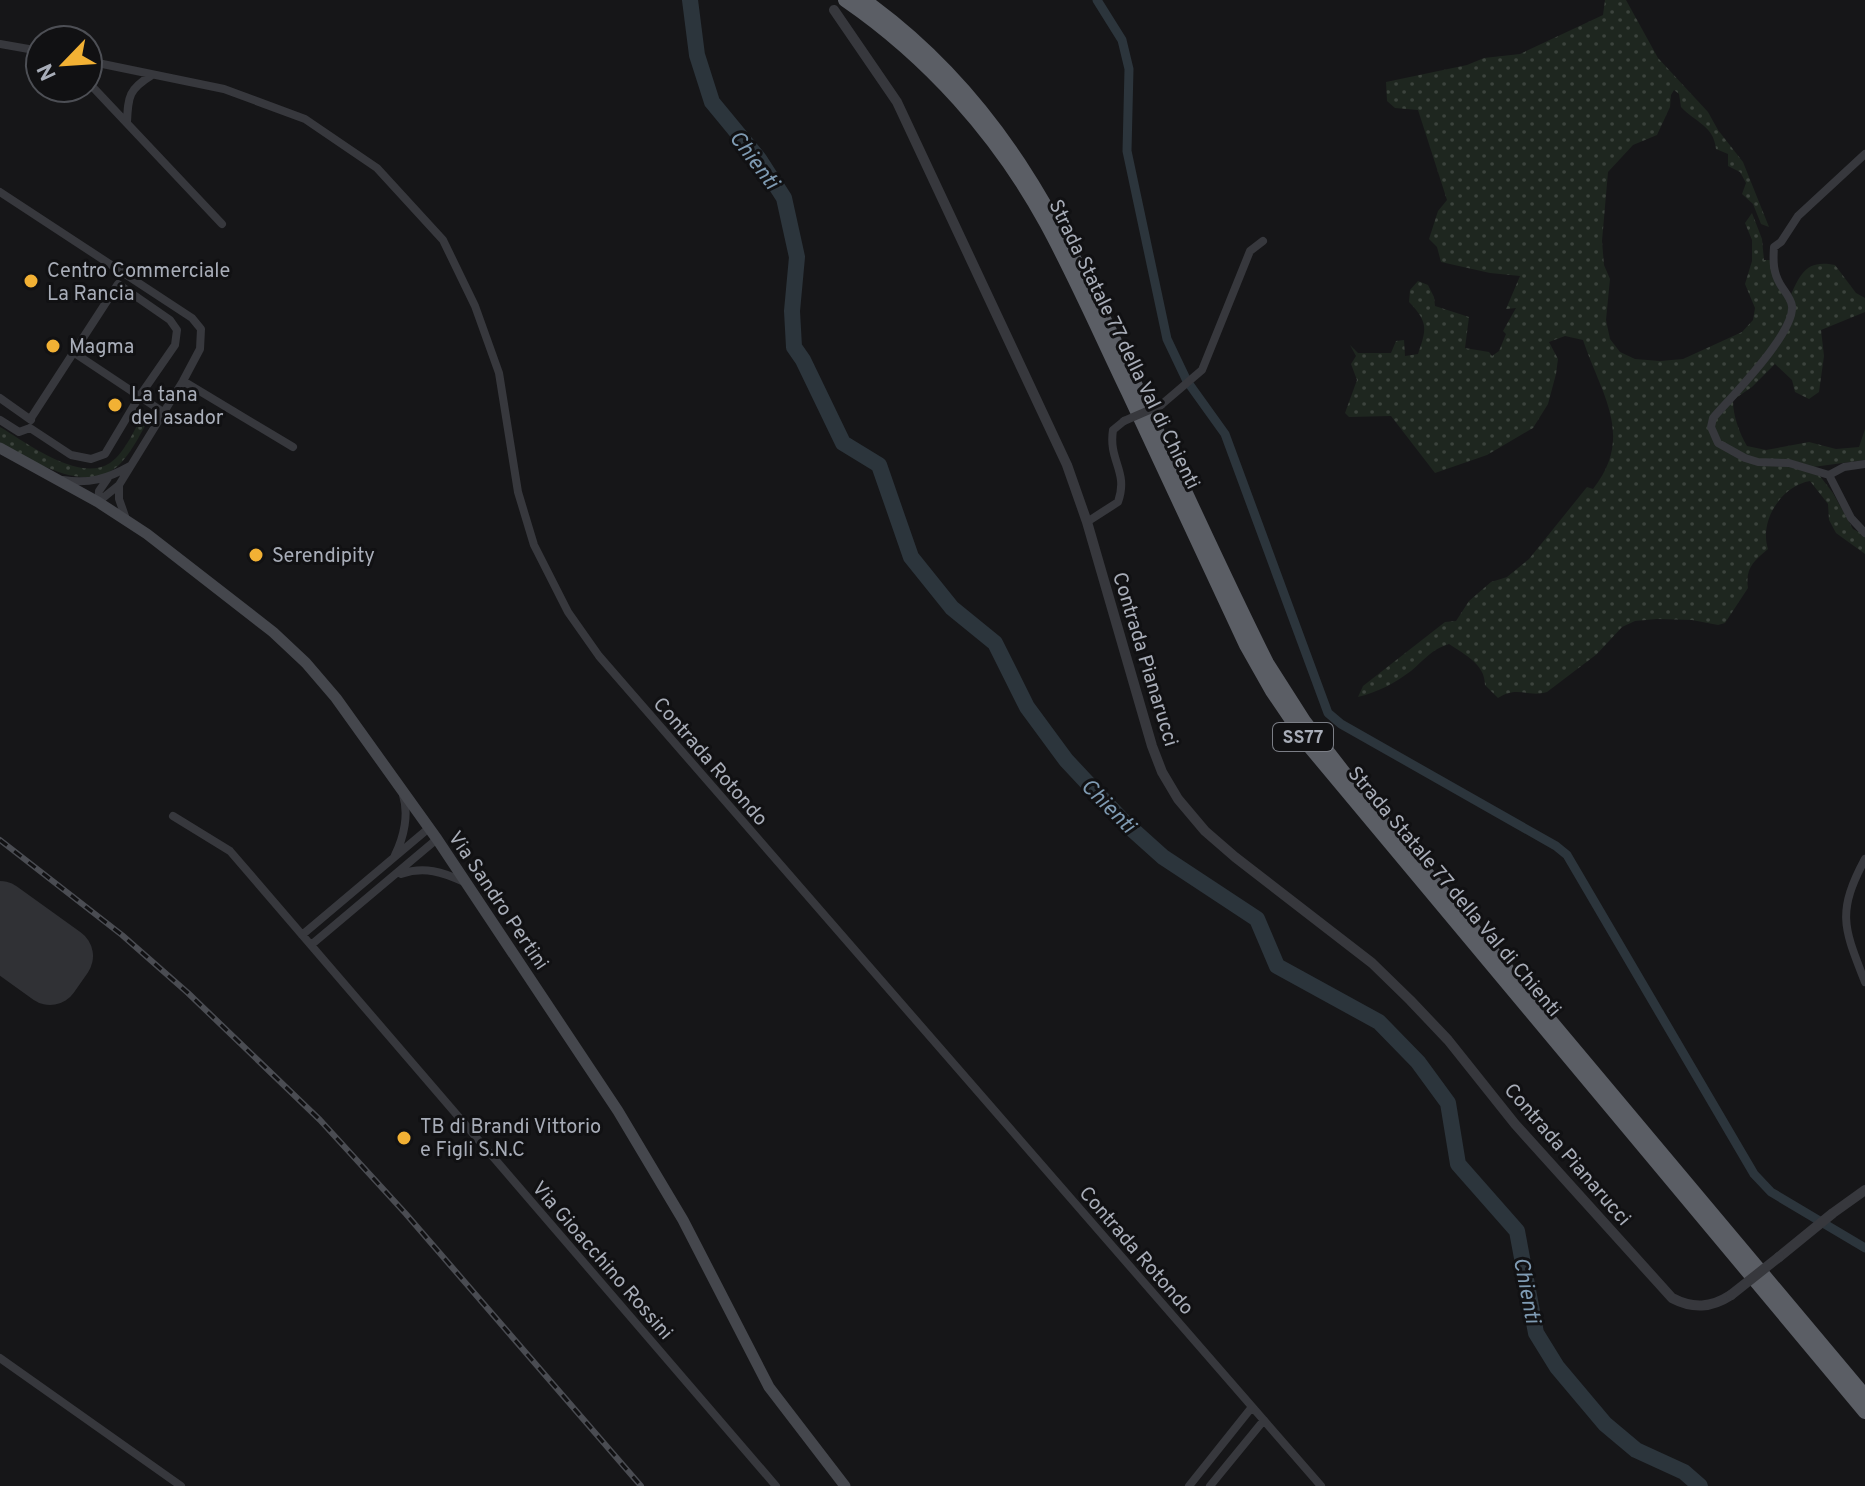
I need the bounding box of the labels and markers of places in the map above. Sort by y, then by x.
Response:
place label: Centro Commerciale La Rancia [47,259,230,308]
marker: Centro Commerciale La Rancia [22,272,40,290]
place label: Magma [69,335,134,361]
marker: Magma [44,337,62,355]
place label: La tana del asador [131,383,224,432]
marker: La tana del asador [106,396,124,414]
place label: Serendipity [272,544,375,570]
marker: Serendipity [247,546,265,564]
place label: TB di Brandi Vittorio e Figli S.N.C [420,1115,601,1164]
marker: TB di Brandi Vittorio e Figli S.N.C [395,1129,413,1147]

